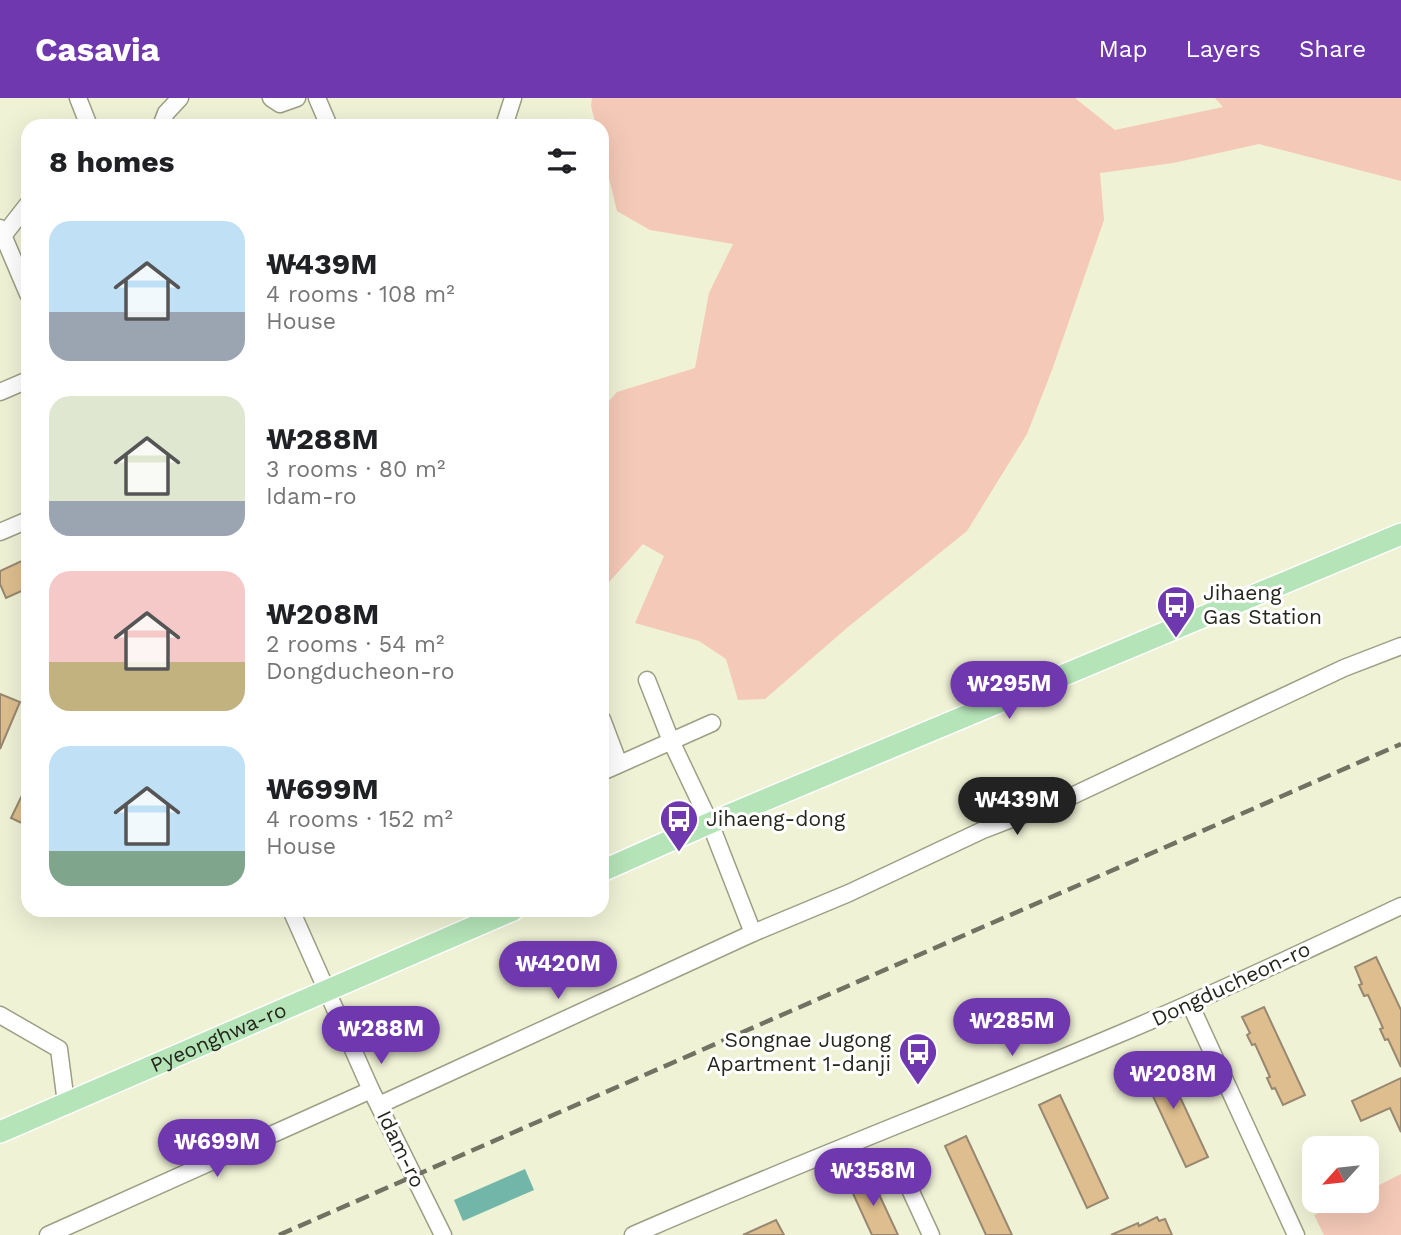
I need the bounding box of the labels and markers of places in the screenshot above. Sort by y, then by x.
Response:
place label: Jihaeng Gas Station [1203,580,1322,629]
bus stop icon: Jihaeng Gas Station [1155,584,1197,639]
pin: ₩295M [960,662,1058,721]
pin: ₩439M [968,778,1066,837]
bus stop icon: Jihaeng-dong [658,798,700,853]
place label: Jihaeng-dong [706,806,846,831]
pin: ₩420M [509,942,607,1001]
pin: ₩285M [963,998,1061,1058]
pin: ₩288M [332,1006,430,1066]
place label: Songnae Jugong Apartment 1-danji [707,1027,892,1076]
bus stop icon: Songnae Jugong Apartment 1-danji [897,1031,939,1086]
pin: ₩208M [1124,1052,1222,1111]
pin: ₩699M [168,1119,266,1179]
pin: ₩358M [824,1148,922,1208]

